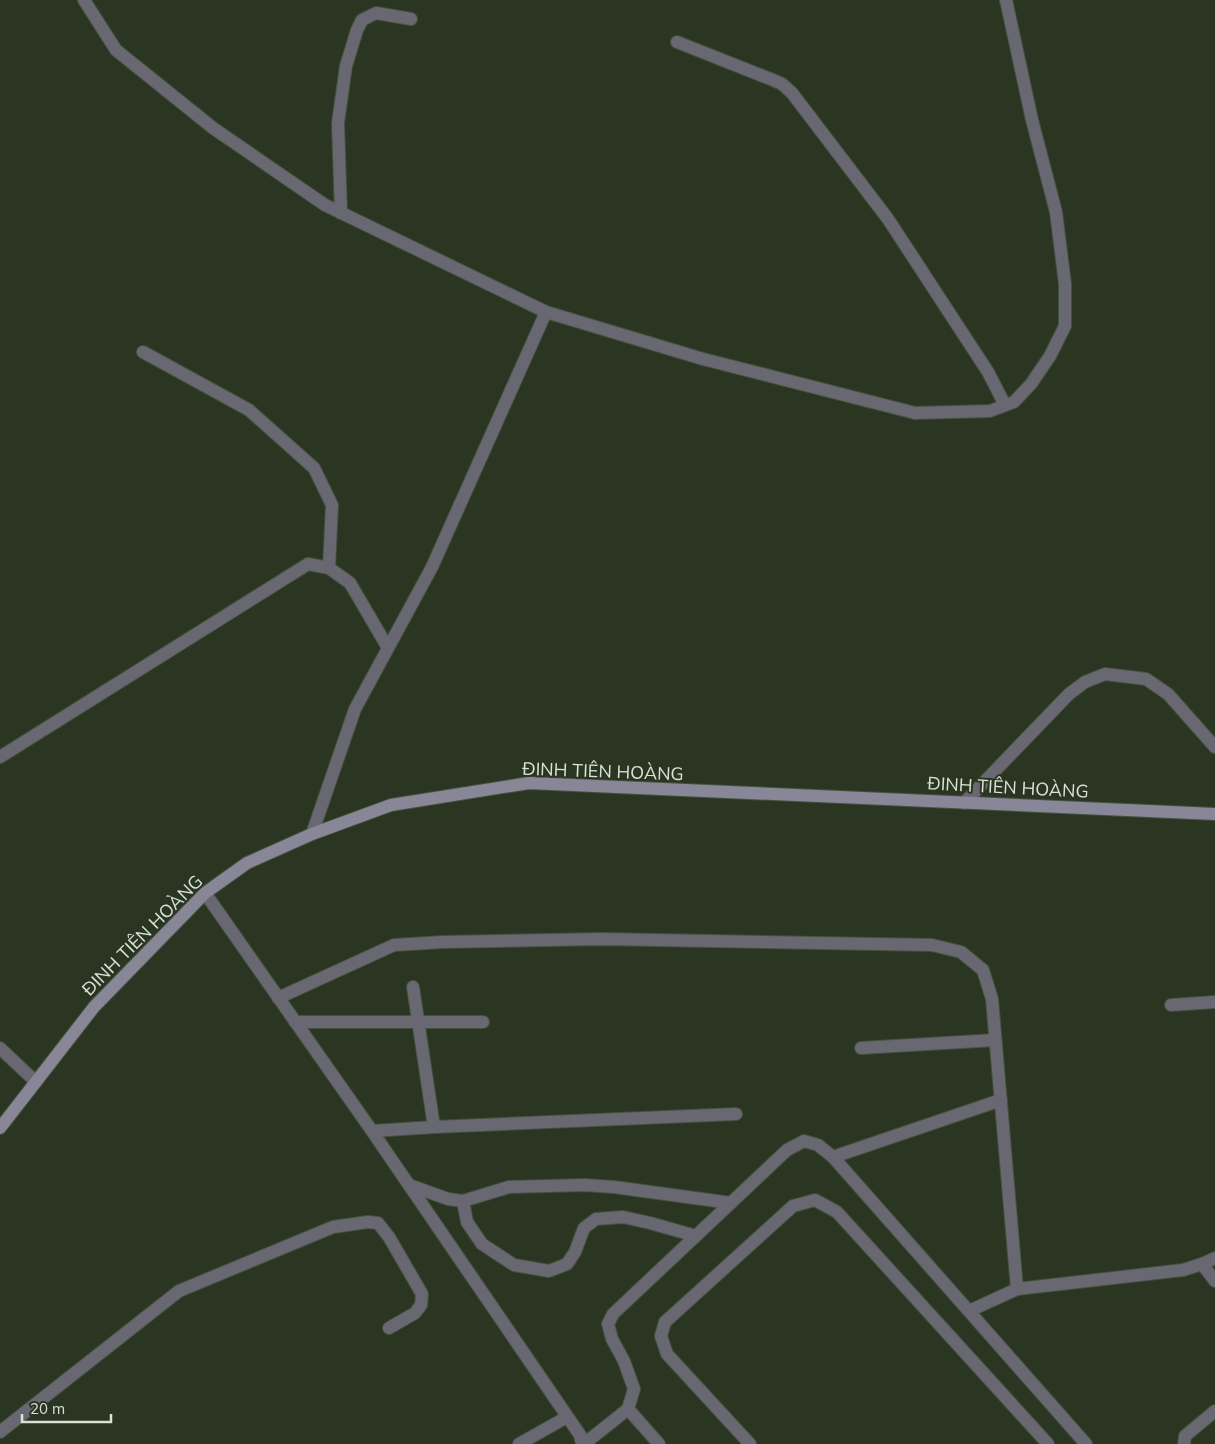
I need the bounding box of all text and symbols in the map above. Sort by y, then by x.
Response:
street label: ĐINH TIÊN HOÀNG [522,757,684,785]
street label: ĐINH TIÊN HOÀNG [927,771,1089,803]
street label: ĐINH TIÊN HOÀNG [77,870,207,1000]
scale bar [22,1392,111,1424]
text: 20 m [30,1399,65,1418]

